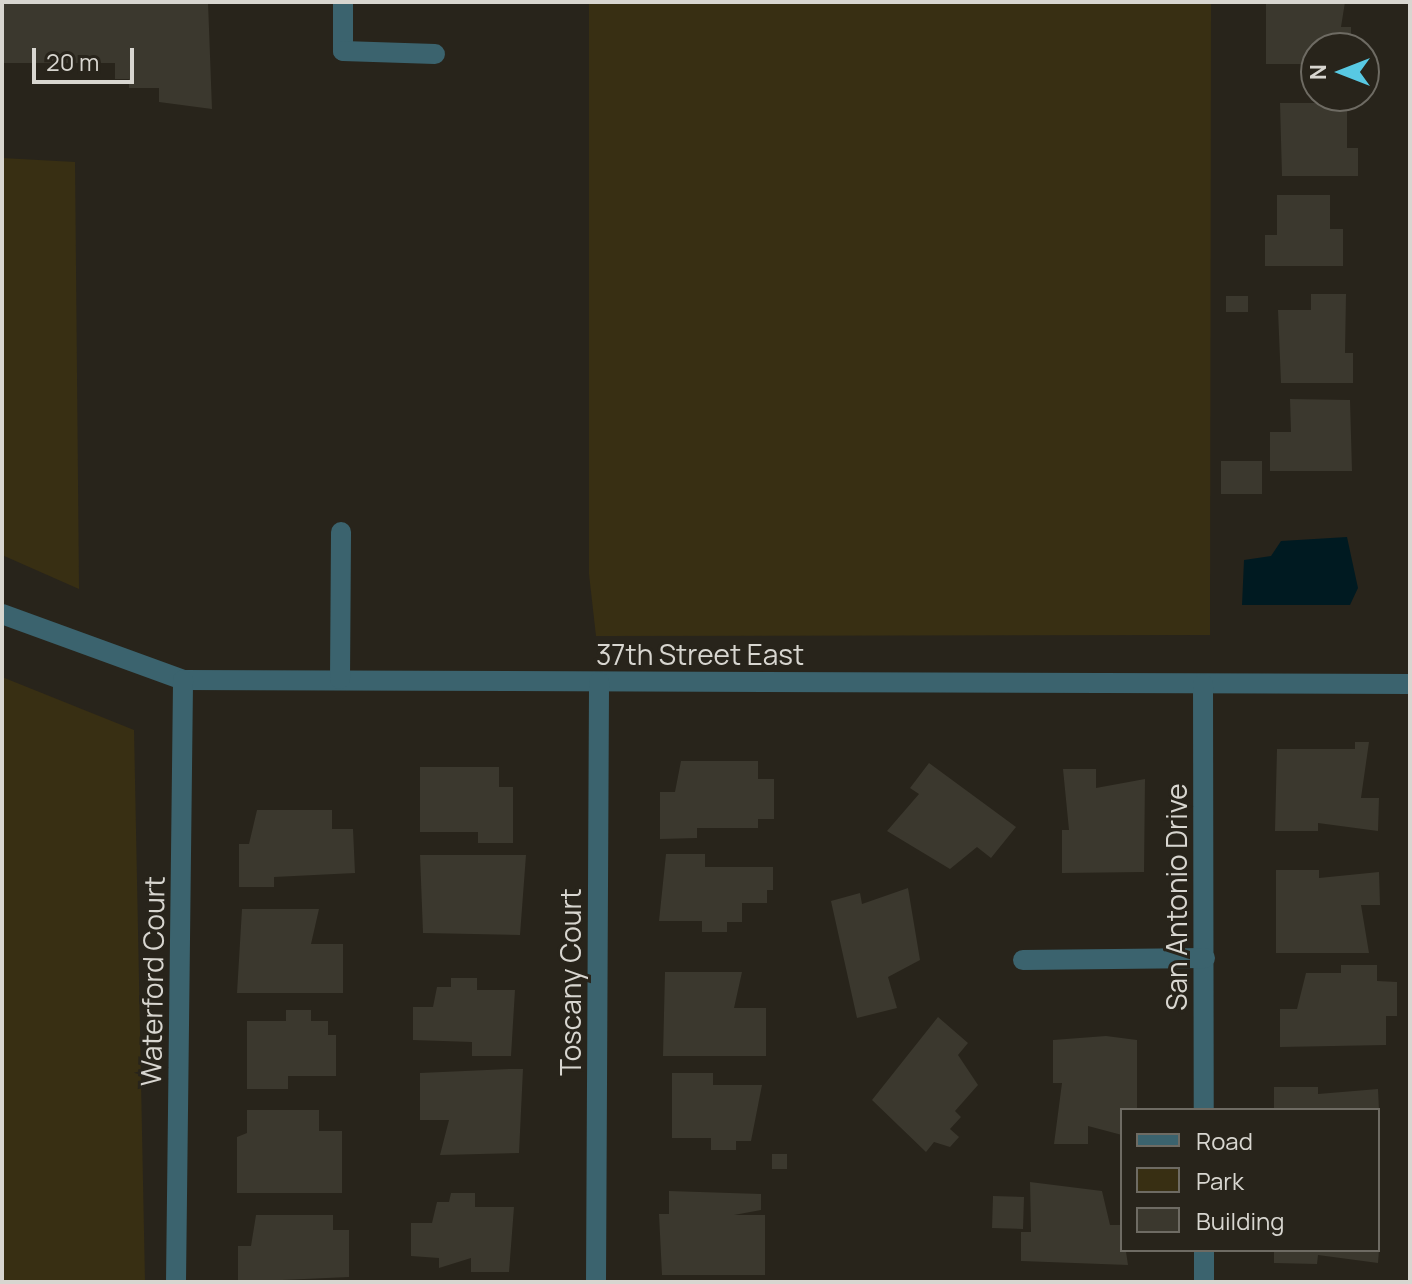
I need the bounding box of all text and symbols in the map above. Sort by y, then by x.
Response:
scale bar [36,32,138,82]
north arrow [1300,32,1380,112]
text: 20 m [46,45,99,78]
text: N [1303,64,1333,80]
street label: 37th Street East [596,637,804,671]
street label: San Antonio Drive [1159,783,1193,1011]
street label: Waterford Court [133,876,171,1086]
street label: Toscany Court [553,888,587,1076]
legend [1120,1108,1380,1252]
text: Road [1196,1124,1253,1157]
text: Park [1196,1164,1244,1197]
text: Building [1196,1204,1284,1237]

